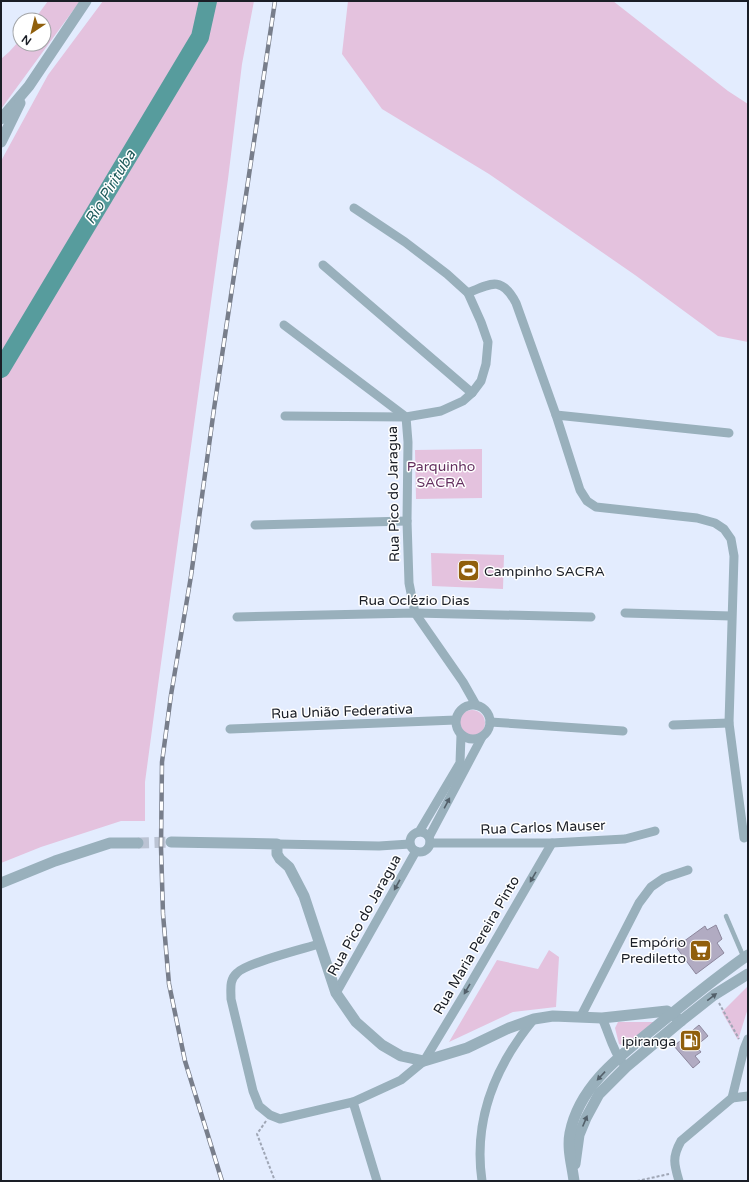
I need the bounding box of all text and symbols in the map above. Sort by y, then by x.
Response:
north arrow [12,12,52,52]
text: N [19,32,34,48]
water label: Rio Pirituba [81,146,139,227]
street label: Rua Pico do Jaragua [384,426,403,562]
park label: Parquinho SACRA [407,458,475,491]
sports icon: Campinho SACRA [455,558,481,584]
place label: Campinho SACRA [484,563,605,580]
street label: Rua Oclézio Dias [358,592,470,609]
street label: Rua União Federativa [271,701,413,722]
one-way arrow [444,797,450,809]
street label: Rua Carlos Mauser [480,817,607,838]
street label: Rua Pico do Jaragua [324,852,405,979]
one-way arrow [529,871,536,883]
street label: Rua Maria Pereira Pinto [430,873,523,1018]
one-way arrow [394,879,400,891]
place label: Empório Prediletto [621,934,686,967]
supermarket icon: Empório Prediletto [688,937,714,963]
one-way arrow [464,983,471,995]
one-way arrow [706,993,717,1002]
fuel station icon: ipiranga [678,1028,704,1054]
place label: ipiranga [622,1033,676,1050]
one-way arrow [596,1071,606,1081]
one-way arrow [582,1115,588,1127]

